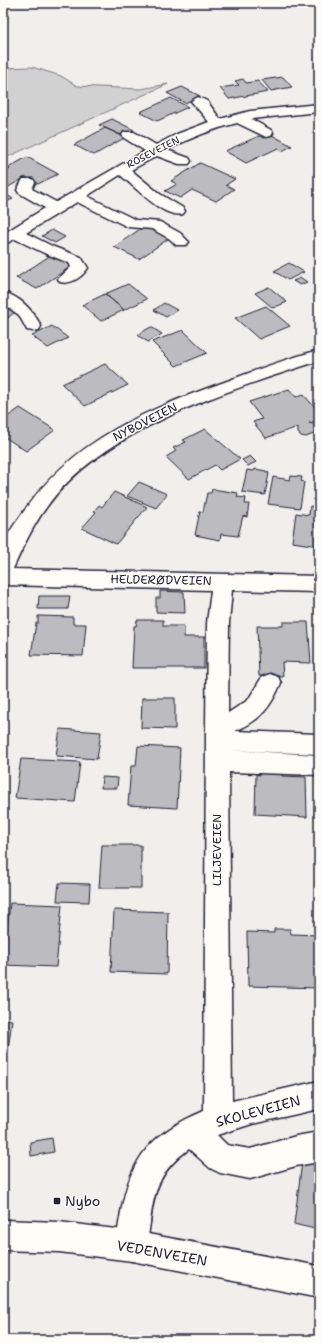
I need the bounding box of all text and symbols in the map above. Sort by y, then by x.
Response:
street label: ROSEVEIEN [124,133,182,171]
street label: NYBOVEIEN [110,399,180,445]
street label: HELDERØDVEIEN [110,571,212,589]
street label: LILJEVEIEN [209,814,225,886]
street label: SKOLEVEIEN [214,1091,302,1131]
place label: Nybo [65,1192,100,1210]
marker: Nybo [52,1196,62,1206]
street label: VEDENVEIEN [115,1236,209,1270]

